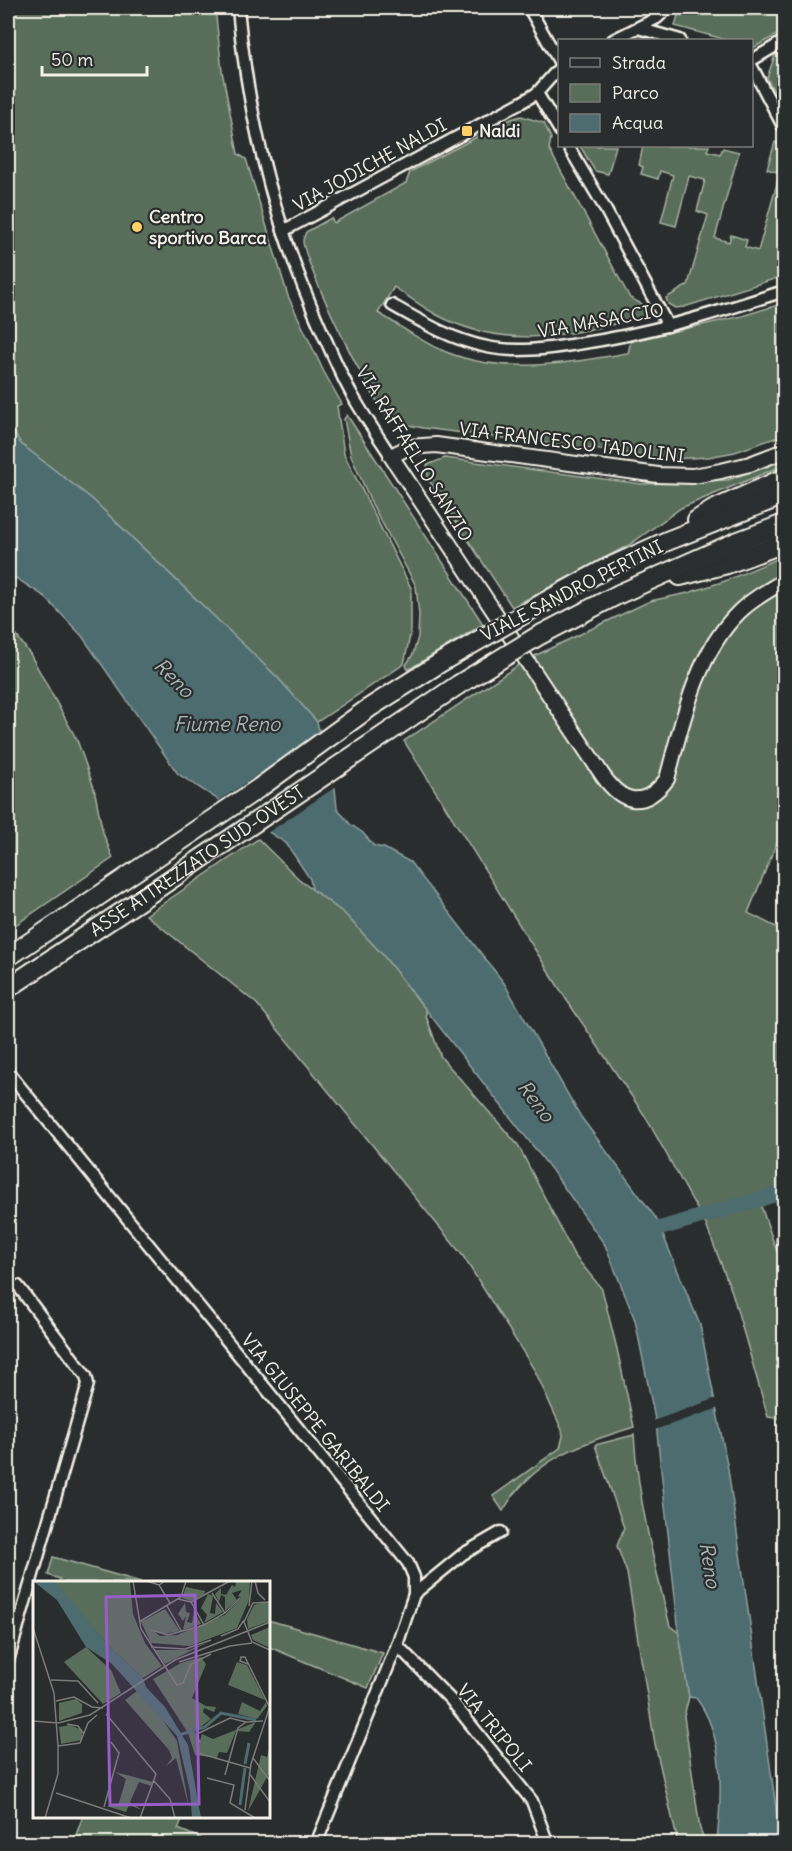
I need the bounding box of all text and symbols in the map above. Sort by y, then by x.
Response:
scale bar [42,39,147,77]
legend [558,39,753,147]
text: 50 m [51,48,93,71]
text: Strada [612,51,666,74]
text: Parco [612,81,659,104]
text: Acqua [612,111,663,134]
street label: VIA JODICHE NALDI [289,113,451,216]
place label: Naldi [479,119,520,142]
marker: Naldi [460,124,474,138]
place label: Centro sportivo Barca [149,205,267,249]
marker: Centro sportivo Barca [130,220,144,234]
street label: VIA MASACCIO [536,298,666,343]
street label: VIA RAFFAELLO SANZIO [351,362,478,546]
street label: VIA FRANCESCO TADOLINI [458,417,686,468]
street label: VIALE SANDRO PERTINI [477,534,667,647]
water label: Reno [149,653,201,704]
water label: Fiume Reno [174,711,282,736]
street label: ASSE ATTREZZATO SUD-OVEST [85,780,309,941]
water label: Reno [513,1075,561,1128]
street label: VIA GIUSEPPE GARIBALDI [236,1329,394,1516]
water label: Reno [695,1540,727,1591]
inset map [33,1581,270,1818]
street label: VIA TRIPOLI [452,1679,537,1776]

